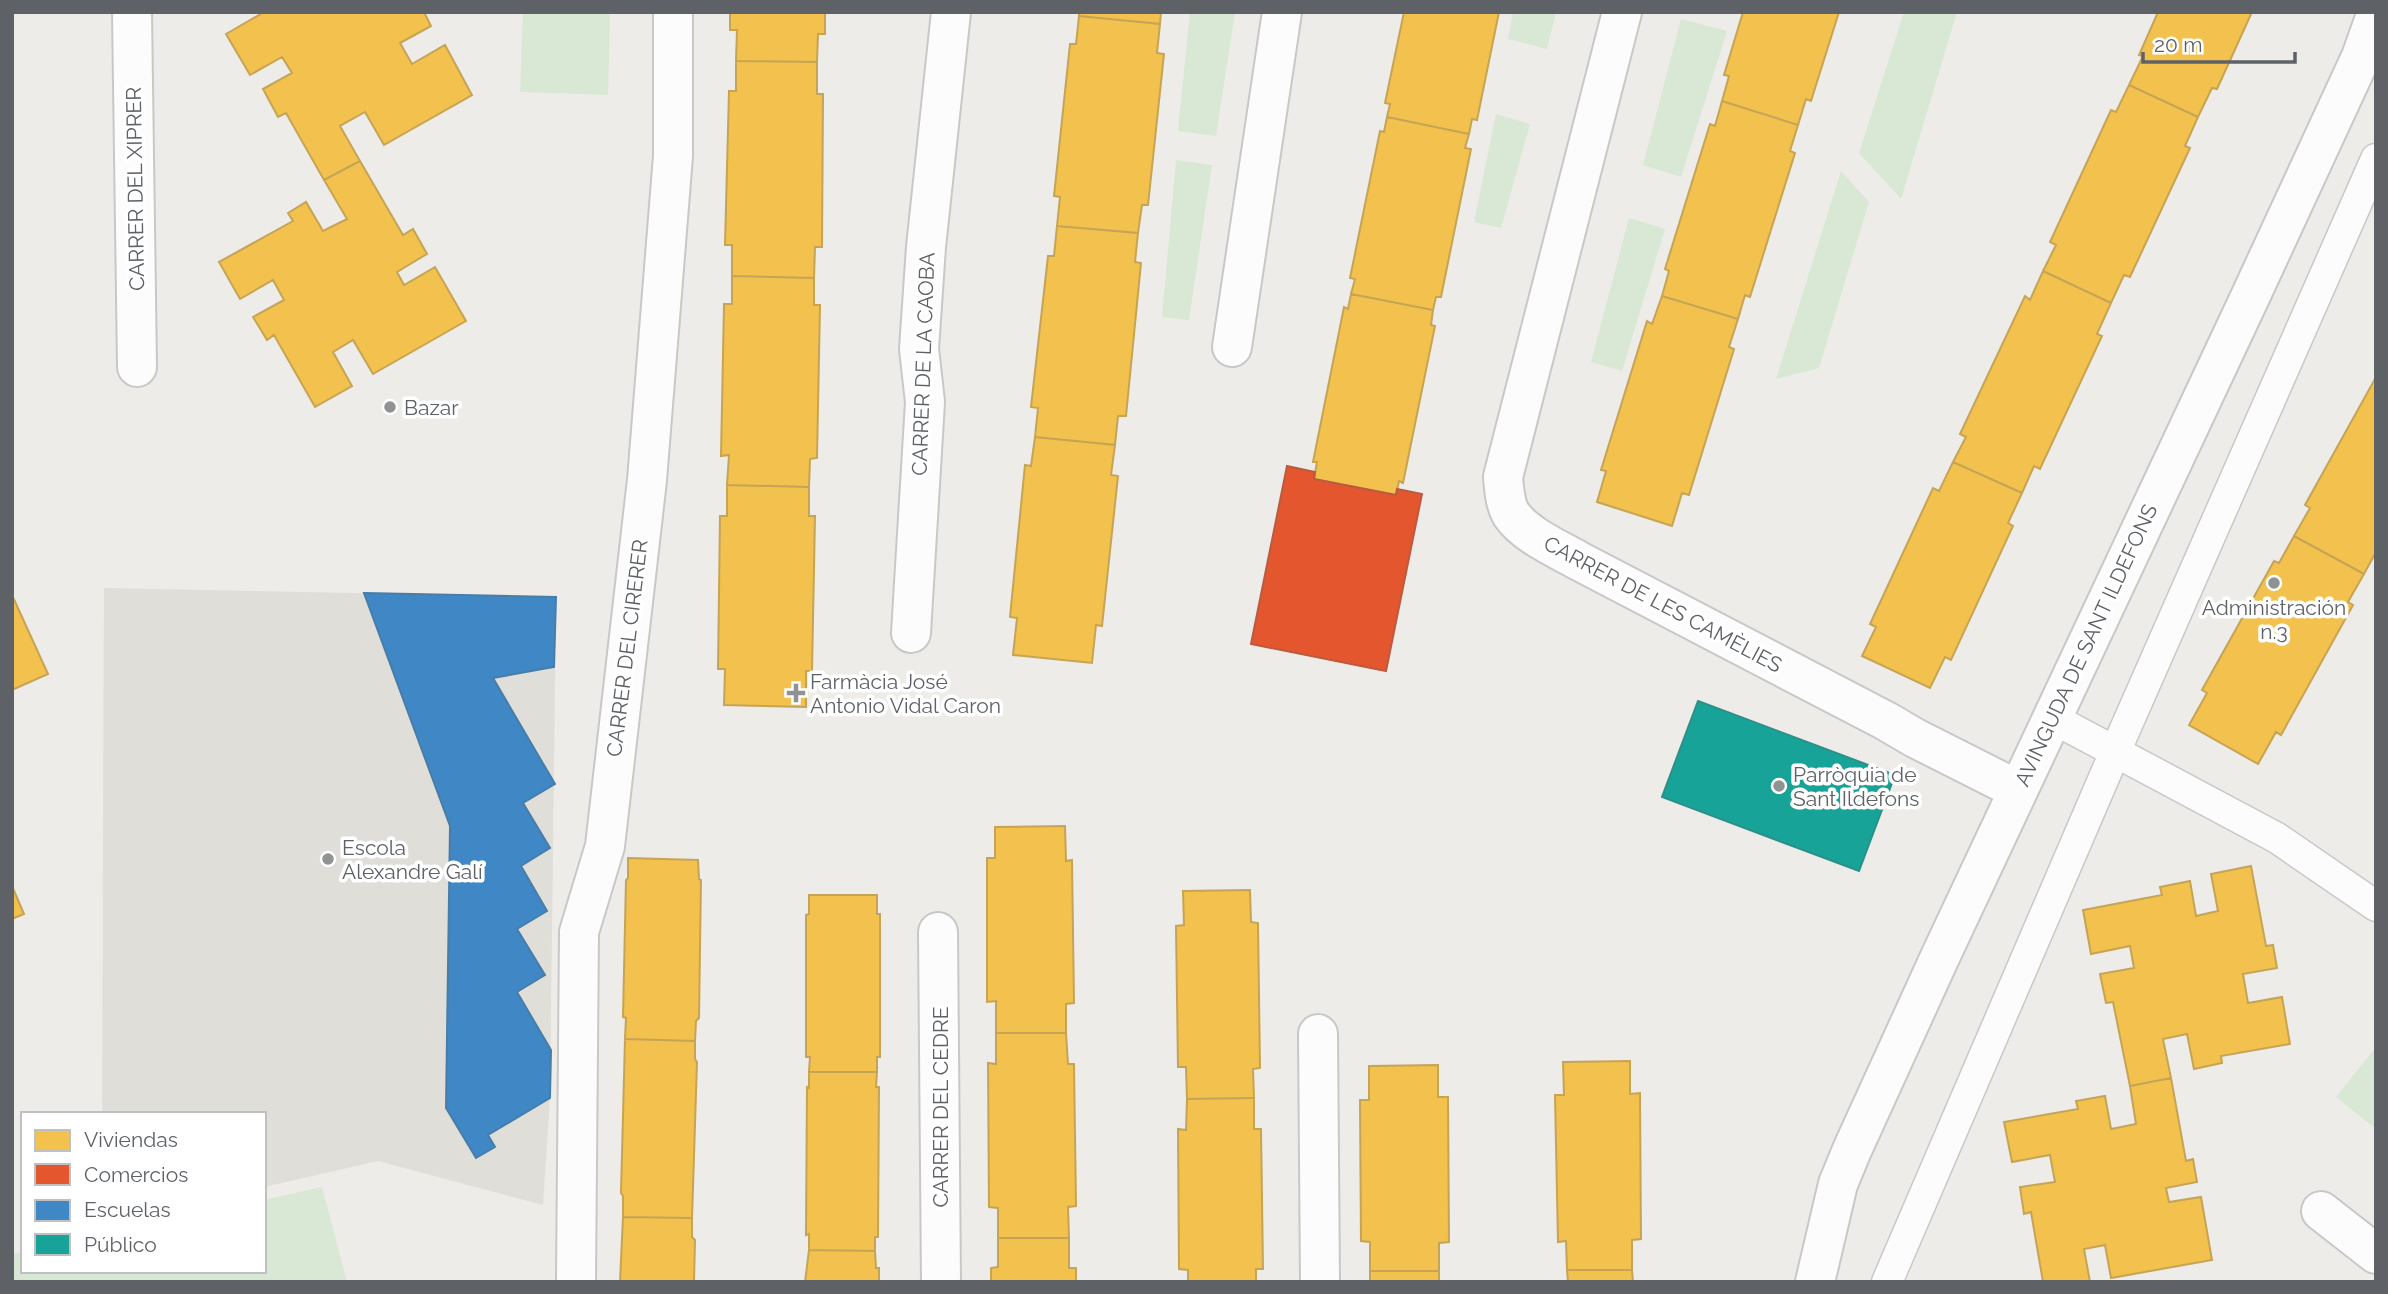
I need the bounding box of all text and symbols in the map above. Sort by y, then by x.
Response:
scale bar [2143,21,2295,65]
text: 20 m [2154,32,2202,57]
street label: CARRER DEL XIPRER [121,87,149,291]
street label: CARRER DE LA CAOBA [907,252,939,476]
place label: Bazar [404,395,459,420]
marker: Bazar [382,399,398,415]
street label: AVINGUDA DE SANT ILDEFONS [2009,500,2163,790]
street label: CARRER DE LES CAMÈLIES [1540,530,1787,678]
street label: CARRER DEL CIRERER [601,538,653,758]
marker: Administración n.3 [2266,575,2282,591]
place label: Administración n.3 [2202,595,2346,644]
place label: Farmàcia José Antonio Vidal Caron [810,669,1001,718]
marker: Farmàcia José Antonio Vidal Caron [788,685,804,701]
place label: Parròquia de Sant Ildefons [1793,762,1919,811]
marker: Parròquia de Sant Ildefons [1771,778,1787,794]
place label: Escola Alexandre Galí [342,835,483,884]
marker: Escola Alexandre Galí [320,851,336,867]
street label: CARRER DEL CEDRE [928,1006,953,1208]
legend [21,1112,266,1273]
text: Viviendas [84,1127,178,1152]
text: Comercios [84,1162,188,1187]
text: Escuelas [84,1197,171,1222]
text: Público [84,1232,157,1257]

